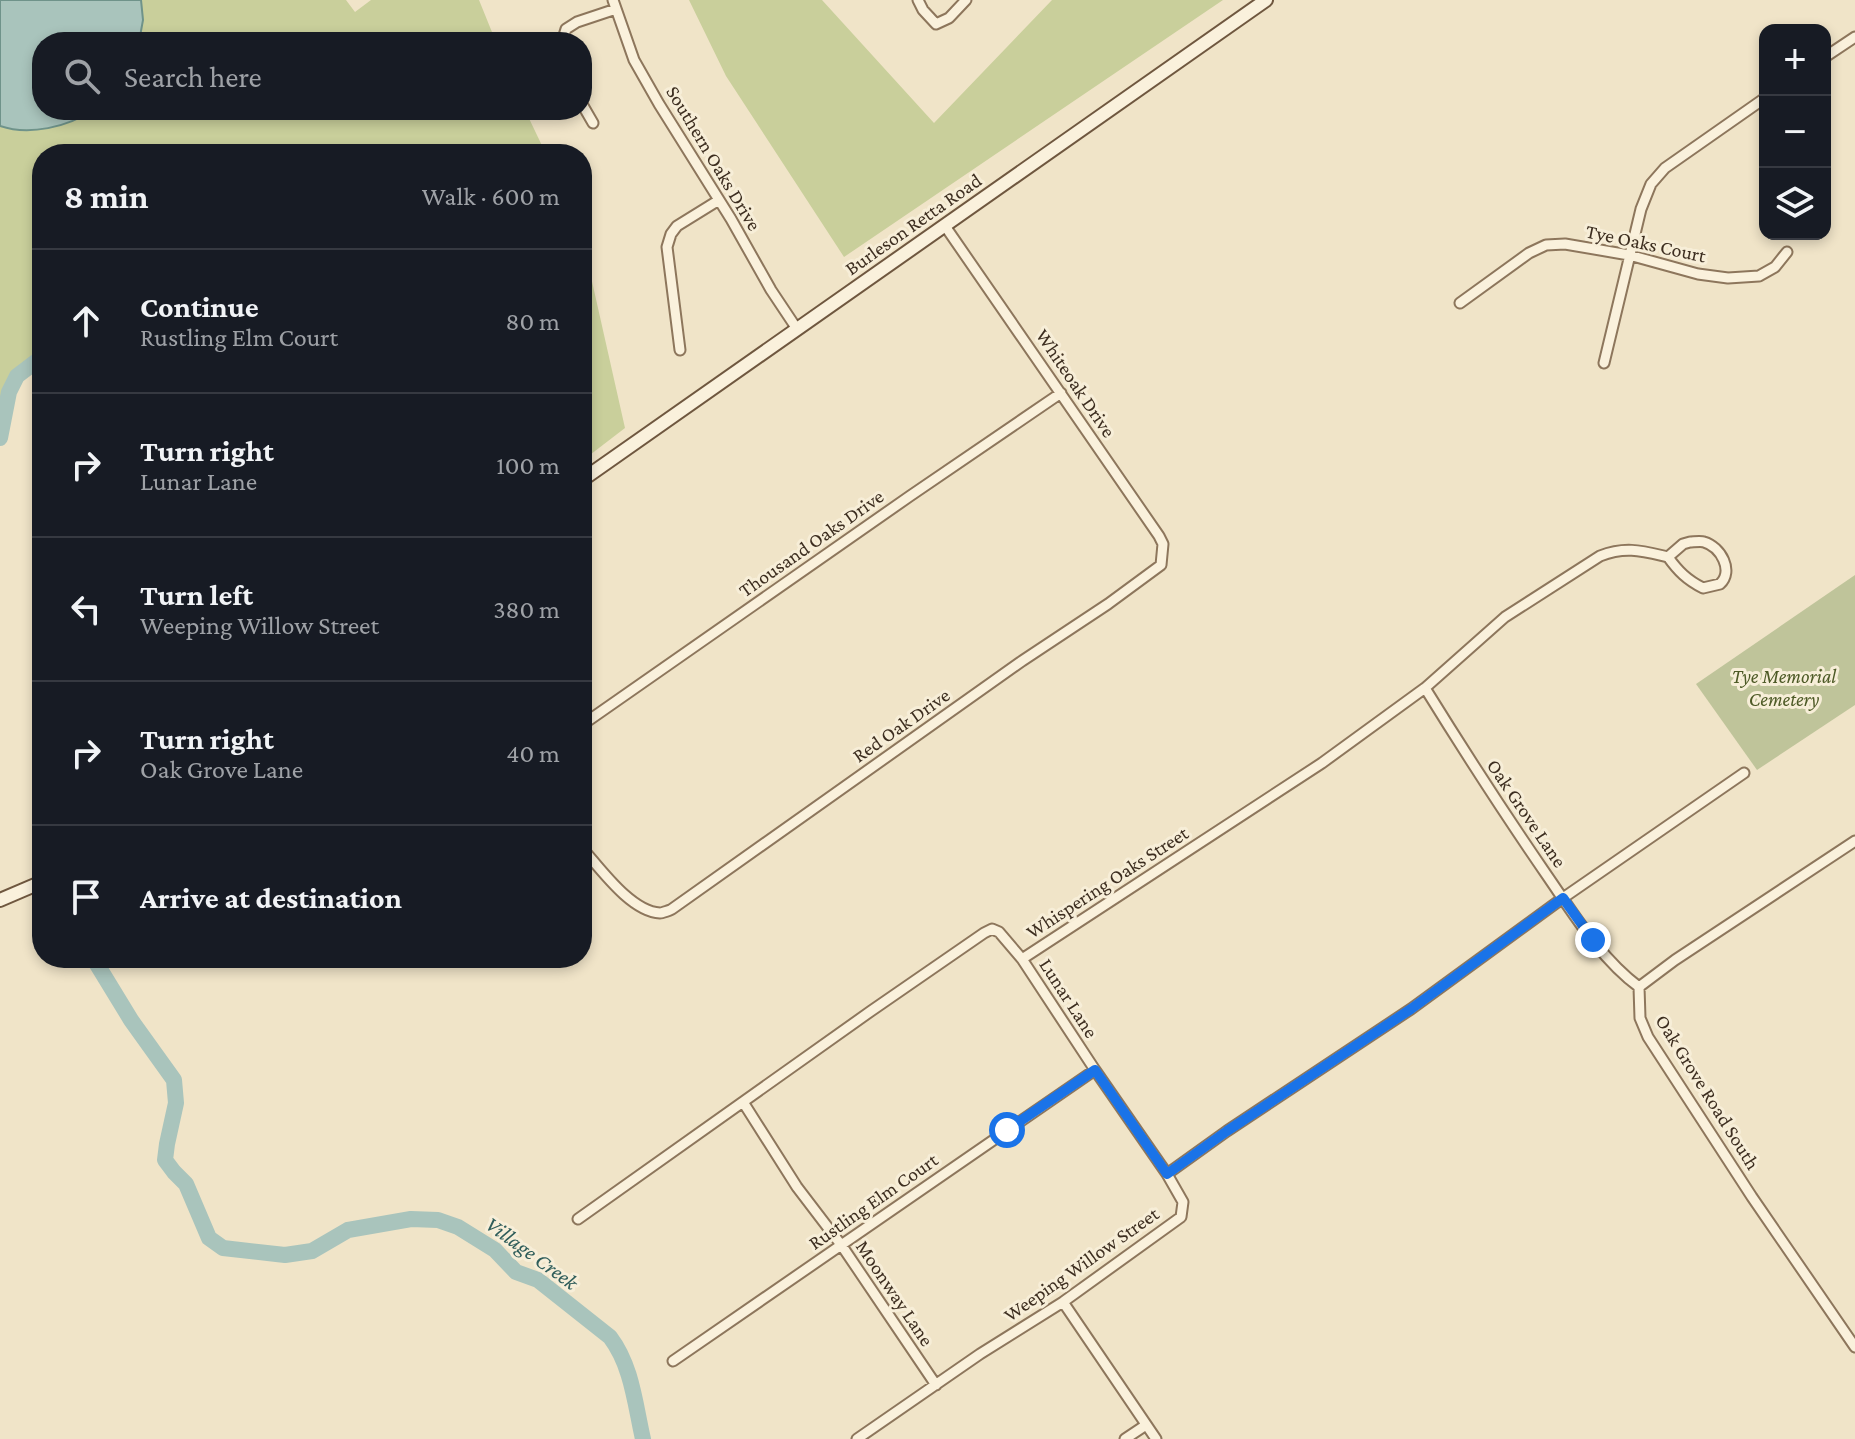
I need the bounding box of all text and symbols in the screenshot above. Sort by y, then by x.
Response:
map controls [1759,24,1831,240]
button: + [1759,24,1831,96]
search box [32,32,592,120]
icon: search [60,54,104,98]
text: Search here [124,60,262,93]
street label: Southern Oaks Drive [662,82,766,234]
button: − [1759,96,1831,168]
button: layers [1759,168,1831,240]
street label: Burleson Retta Road [841,169,986,279]
text: 8 min [64,178,149,215]
text: Walk · 600 m [422,182,560,211]
street label: Tye Oaks Court [1584,220,1708,268]
text: Continue [140,290,259,323]
icon: ahead [64,299,108,343]
text: 80 m [506,307,560,336]
text: Rustling Elm Court [140,323,338,352]
street label: Whiteoak Drive [1032,325,1120,441]
text: Turn right [140,434,274,467]
icon: right [64,443,108,487]
text: 100 m [496,451,560,480]
text: Lunar Lane [140,467,257,496]
street label: Thousand Oaks Drive [734,485,888,601]
text: Turn left [140,578,253,611]
icon: left [64,587,108,631]
text: 380 m [493,595,560,624]
text: Weeping Willow Street [140,611,379,640]
park label: Tye Memorial Cemetery [1732,665,1837,711]
street label: Red Oak Drive [848,683,954,767]
text: Turn right [140,722,274,755]
icon: right [64,731,108,775]
text: 40 m [506,739,560,768]
text: Oak Grove Lane [140,755,303,784]
street label: Oak Grove Lane [1483,755,1571,871]
street label: Whispering Oaks Street [1022,821,1193,943]
icon: arrive [64,875,108,919]
text: Arrive at destination [140,881,402,914]
route end [1575,922,1611,958]
street label: Lunar Lane [1035,954,1103,1042]
street label: Oak Grove Road South [1651,1011,1765,1174]
route start [989,1112,1025,1148]
street label: Rustling Elm Court [804,1148,943,1255]
street label: Weeping Willow Street [999,1202,1164,1327]
water label: Village Creek [481,1211,584,1296]
street label: Moonway Lane [851,1236,939,1351]

